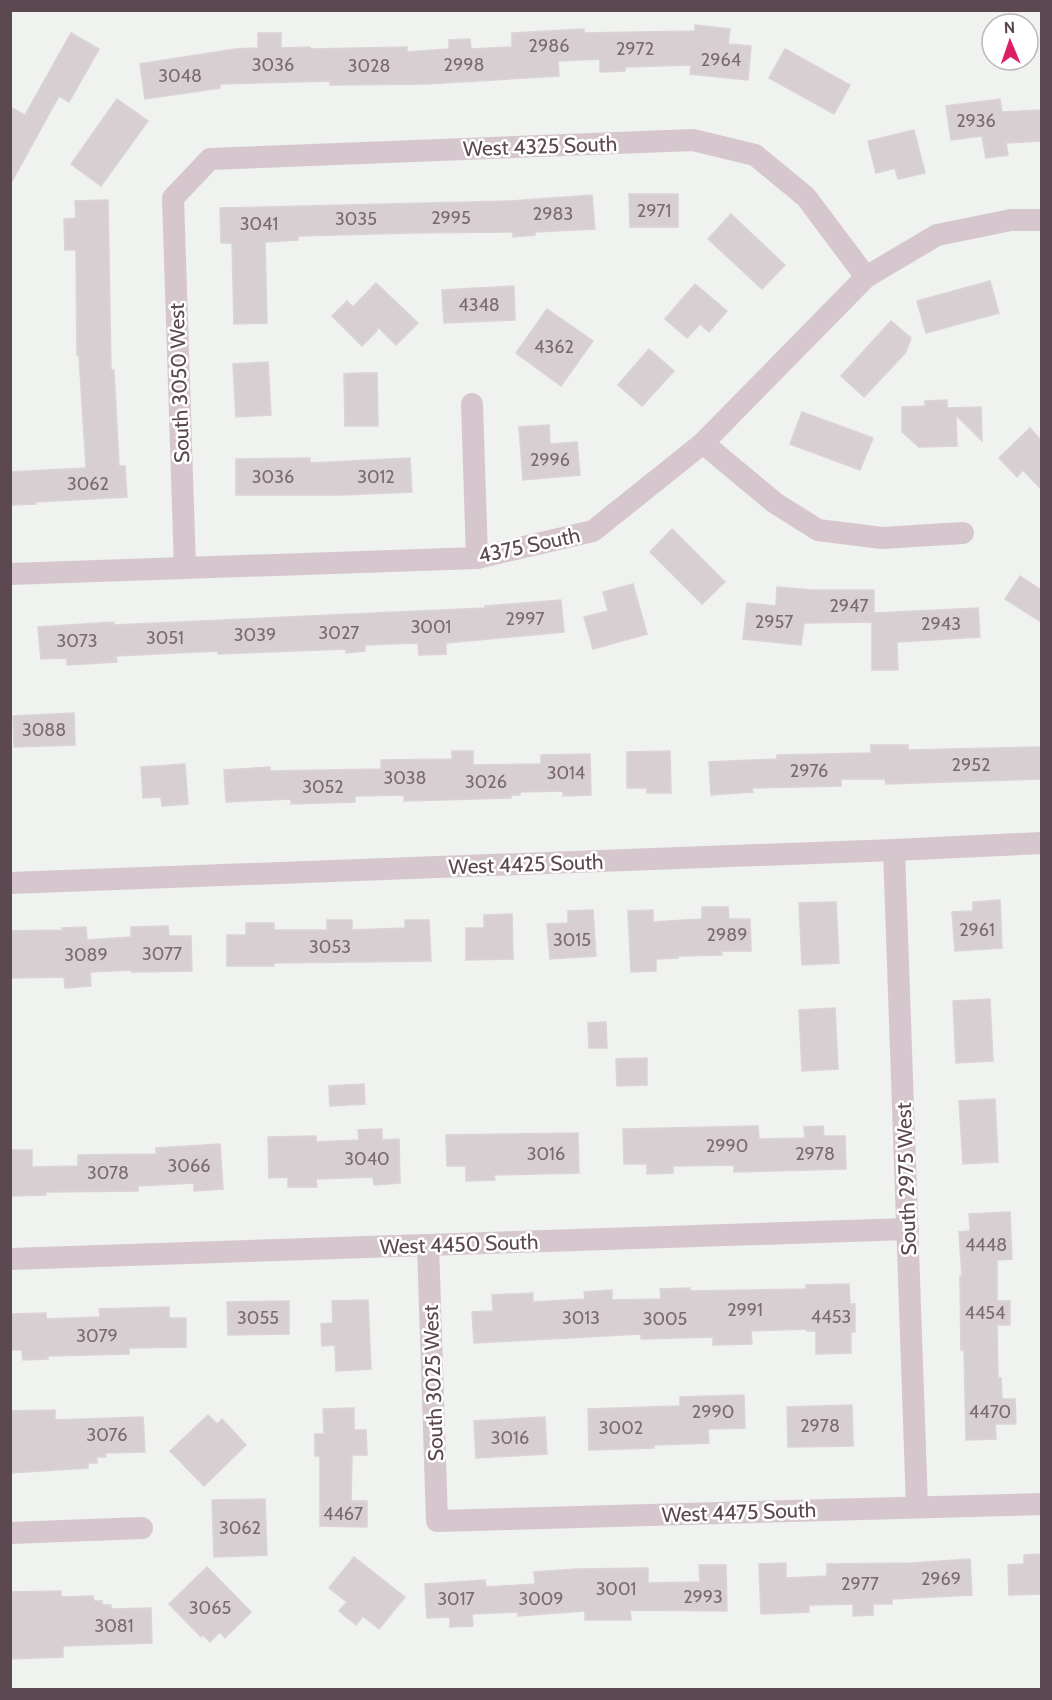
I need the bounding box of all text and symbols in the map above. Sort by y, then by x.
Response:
north arrow [980,12,1040,72]
text: N [1004,18,1015,37]
house number: 2986 [529,35,569,57]
house number: 2972 [616,38,654,60]
house number: 2964 [701,49,741,71]
house number: 3036 [252,54,294,76]
house number: 2998 [444,54,484,76]
house number: 3028 [348,55,390,77]
house number: 3048 [158,65,202,87]
house number: 2936 [956,110,996,132]
street label: West 4325 South [463,131,617,161]
house number: 2971 [637,200,671,222]
house number: 2983 [533,203,573,225]
house number: 2995 [431,207,471,229]
house number: 3035 [335,208,377,230]
house number: 3041 [240,213,278,235]
house number: 4348 [458,294,500,316]
street label: South 3050 West [164,302,194,464]
house number: 4362 [534,336,574,358]
house number: 2996 [530,449,570,471]
house number: 3036 [252,466,294,488]
house number: 3012 [357,466,395,488]
house number: 3062 [67,473,109,495]
street label: 4375 South [476,522,582,568]
house number: 2947 [829,595,869,617]
house number: 2997 [506,608,544,630]
house number: 2957 [755,611,793,633]
house number: 2943 [921,613,961,635]
house number: 3001 [411,616,451,638]
house number: 3027 [319,622,359,644]
house number: 3039 [234,624,276,646]
house number: 3051 [146,627,184,649]
house number: 3073 [57,630,97,652]
house number: 3088 [22,719,66,741]
house number: 2952 [952,754,990,776]
house number: 2976 [790,760,828,782]
house number: 3014 [547,762,585,784]
house number: 3038 [384,767,426,789]
house number: 3026 [465,771,507,793]
house number: 3052 [302,776,344,798]
street label: West 4425 South [448,849,604,879]
house number: 2961 [959,919,995,941]
house number: 2989 [707,924,747,946]
house number: 3015 [553,929,591,951]
house number: 3053 [309,936,351,958]
house number: 3077 [142,943,182,965]
house number: 3089 [64,944,108,966]
street label: South 2975 West [891,1102,921,1256]
house number: 2990 [706,1135,748,1157]
house number: 3016 [527,1143,565,1165]
house number: 2978 [795,1143,835,1165]
house number: 3040 [344,1148,390,1170]
house number: 3066 [168,1155,210,1177]
house number: 3078 [87,1162,129,1184]
street label: West 4450 South [379,1229,539,1259]
house number: 4448 [965,1234,1007,1256]
house number: 2991 [727,1299,763,1321]
house number: 4454 [965,1302,1005,1324]
street label: South 3025 West [418,1304,448,1462]
house number: 4453 [811,1306,851,1328]
house number: 3055 [237,1307,279,1329]
house number: 3013 [562,1307,600,1329]
house number: 3005 [643,1308,687,1330]
house number: 3079 [76,1325,118,1347]
house number: 2990 [692,1401,734,1423]
house number: 4470 [969,1401,1011,1423]
house number: 2978 [800,1415,840,1437]
house number: 3002 [599,1417,643,1439]
house number: 3076 [87,1424,127,1446]
house number: 3016 [491,1427,529,1449]
street label: West 4475 South [661,1497,817,1527]
house number: 4467 [323,1503,363,1525]
house number: 3062 [219,1517,261,1539]
house number: 2969 [921,1568,961,1590]
house number: 2977 [841,1573,879,1595]
house number: 3001 [596,1578,636,1600]
house number: 2993 [683,1586,723,1608]
house number: 3017 [437,1588,475,1610]
house number: 3009 [518,1588,564,1610]
house number: 3065 [189,1597,231,1619]
house number: 3081 [94,1615,134,1637]

